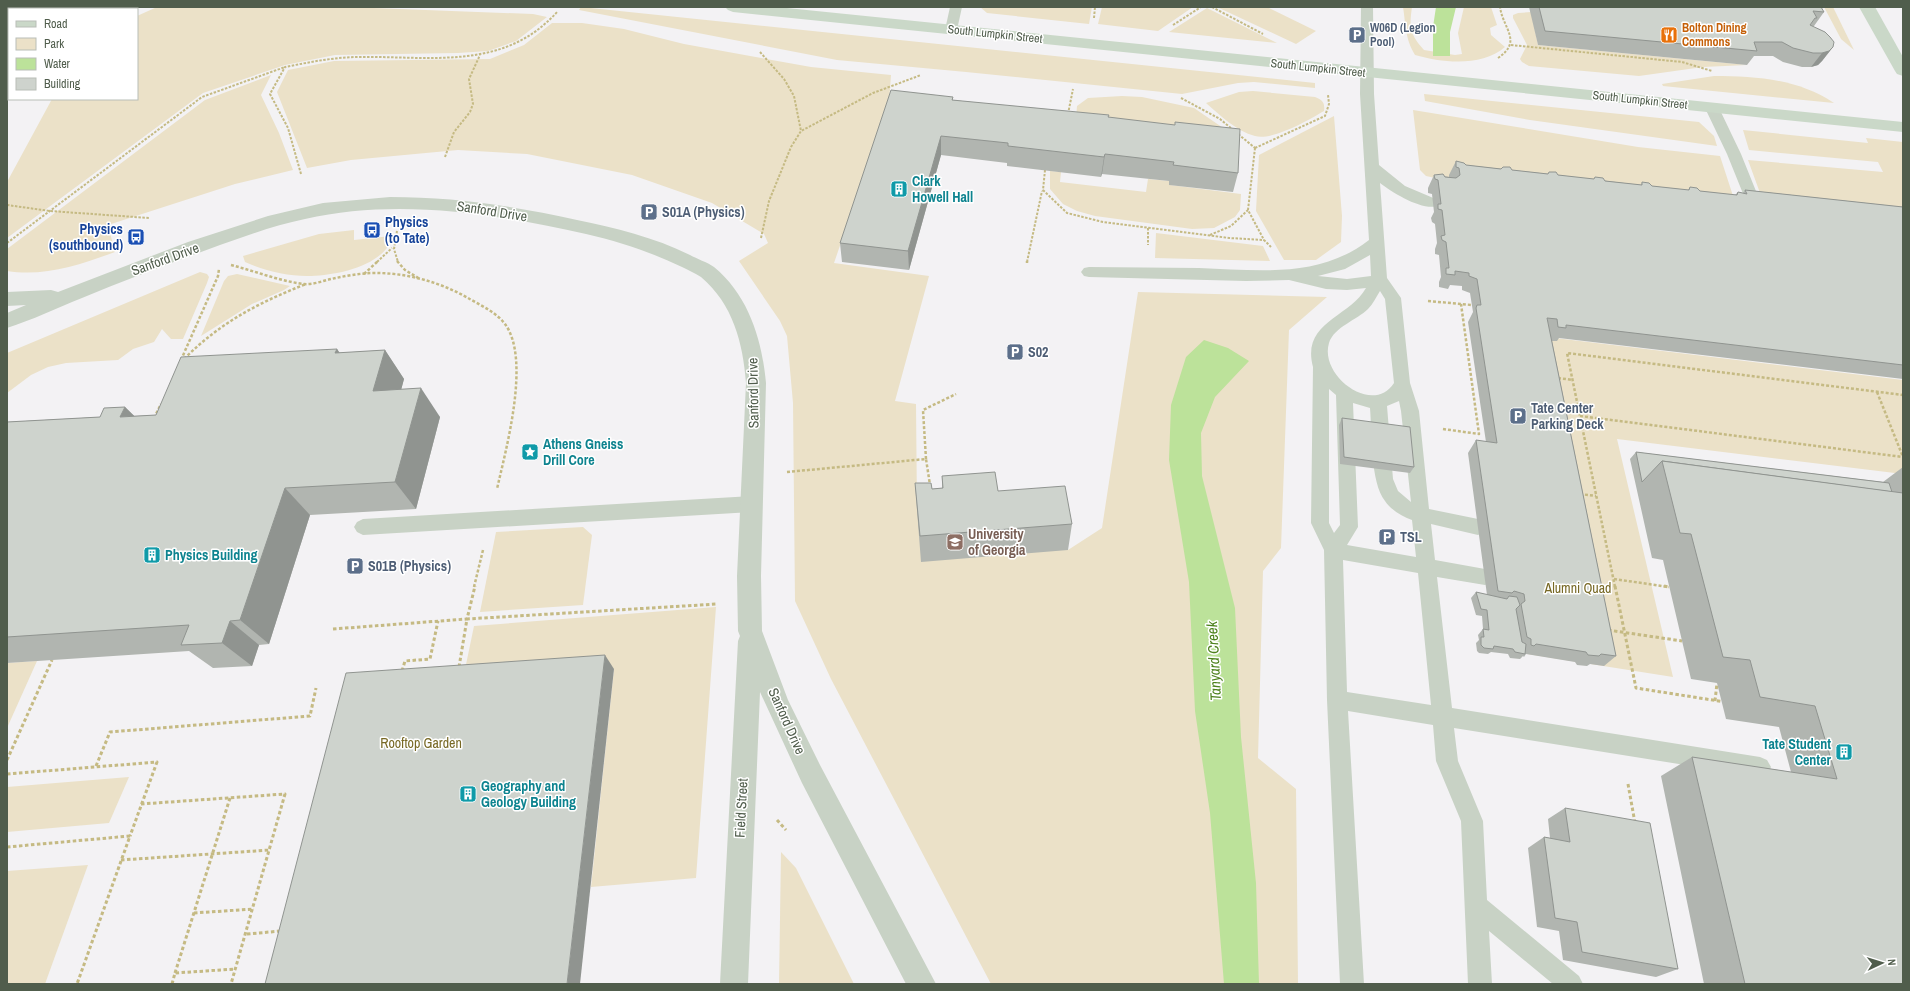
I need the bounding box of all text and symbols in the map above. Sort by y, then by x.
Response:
legend [8,8,138,100]
text: Road [44,16,68,32]
place label: W06D (Legion Pool) [1370,20,1436,50]
place label: Bolton Dining Commons [1682,20,1747,50]
street label: South Lumpkin Street [947,21,1043,47]
parking icon: W06D (Legion Pool) [1347,25,1367,45]
restaurant icon: Bolton Dining Commons [1659,25,1679,45]
text: Park [44,36,64,52]
street label: South Lumpkin Street [1270,55,1366,81]
text: Water [44,56,71,72]
text: Building [44,76,81,92]
street label: South Lumpkin Street [1592,87,1688,113]
place label: Clark Howell Hall [912,172,973,206]
building icon: Clark Howell Hall [889,179,909,199]
street label: Sanford Drive [456,197,528,225]
parking icon: S01A (Physics) [639,202,659,222]
place label: S01A (Physics) [662,203,745,221]
place label: Physics (to Tate) [385,213,430,247]
place label: Physics (southbound) [49,220,123,254]
bus stop icon: Physics (to Tate) [362,220,382,240]
bus stop icon: Physics (southbound) [126,227,146,247]
street label: Sanford Drive [129,238,201,280]
parking icon: S02 [1005,342,1025,362]
place label: S02 [1028,343,1048,361]
street label: Sanford Drive [743,357,763,429]
place label: Tate Center Parking Deck [1531,399,1604,433]
parking icon: Tate Center Parking Deck [1508,406,1528,426]
place label: Athens Gneiss Drill Core [543,435,623,469]
place icon: Athens Gneiss Drill Core [520,442,540,462]
place label: University of Georgia [968,525,1026,559]
parking icon: TSL [1377,527,1397,547]
place label: TSL [1400,528,1422,546]
school or university icon: University of Georgia [945,532,965,552]
building icon: Physics Building [142,545,162,565]
place label: Physics Building [165,546,258,564]
parking icon: S01B (Physics) [345,556,365,576]
place label: S01B (Physics) [368,557,451,575]
park label: Alumni Quad [1543,579,1612,597]
water label: Tanyard Creek [1201,620,1226,701]
street label: Sanford Drive [764,685,810,757]
park label: Rooftop Garden [380,734,462,752]
place label: Tate Student Center [1762,735,1832,769]
building icon: Tate Student Center [1834,742,1854,762]
place label: Geography and Geology Building [481,777,576,811]
street label: Field Street [730,778,752,838]
building icon: Geography and Geology Building [458,784,478,804]
north arrow [1862,943,1902,983]
text: N [1885,959,1899,966]

